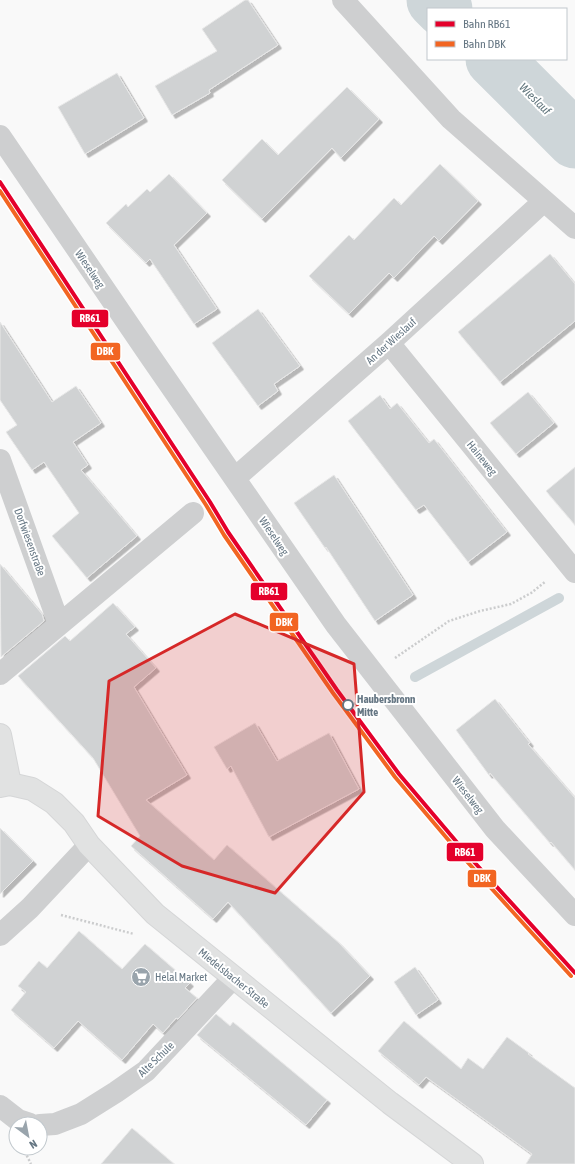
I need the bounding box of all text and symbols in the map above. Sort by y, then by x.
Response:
legend [427,8,567,60]
text: Bahn RB61 [463,17,511,31]
text: Bahn DBK [463,37,506,51]
water label: Wieslauf [516,80,554,118]
street label: Wieselweg [73,248,107,291]
line badge: RB61 [71,309,109,328]
text: RB61 [79,312,101,324]
street label: An der Wieslauf [364,315,418,367]
line badge: DBK [90,342,121,361]
text: DBK [97,345,114,357]
street label: Haineweg [465,439,500,478]
street label: Dorfwiesenstraße [12,507,48,577]
street label: Wieselweg [257,515,291,558]
line badge: RB61 [250,582,288,601]
text: RB61 [258,585,280,597]
line badge: DBK [269,612,299,632]
text: DBK [276,616,293,628]
place label: Haubersbronn Mitte [357,693,415,718]
marker: Haubersbronn Mitte [342,699,354,711]
street label: Wieselweg [450,774,486,816]
line badge: RB61 [446,842,484,862]
text: RB61 [454,846,476,858]
line badge: DBK [467,869,497,888]
text: DBK [474,872,491,884]
street label: Miedelsbacher Straße [196,946,272,1010]
supermarket icon: Helal Market [130,966,152,988]
place label: Helal Market [155,971,207,983]
street label: Alte Schule [136,1039,176,1079]
north arrow [8,1116,48,1156]
text: N [27,1138,39,1151]

